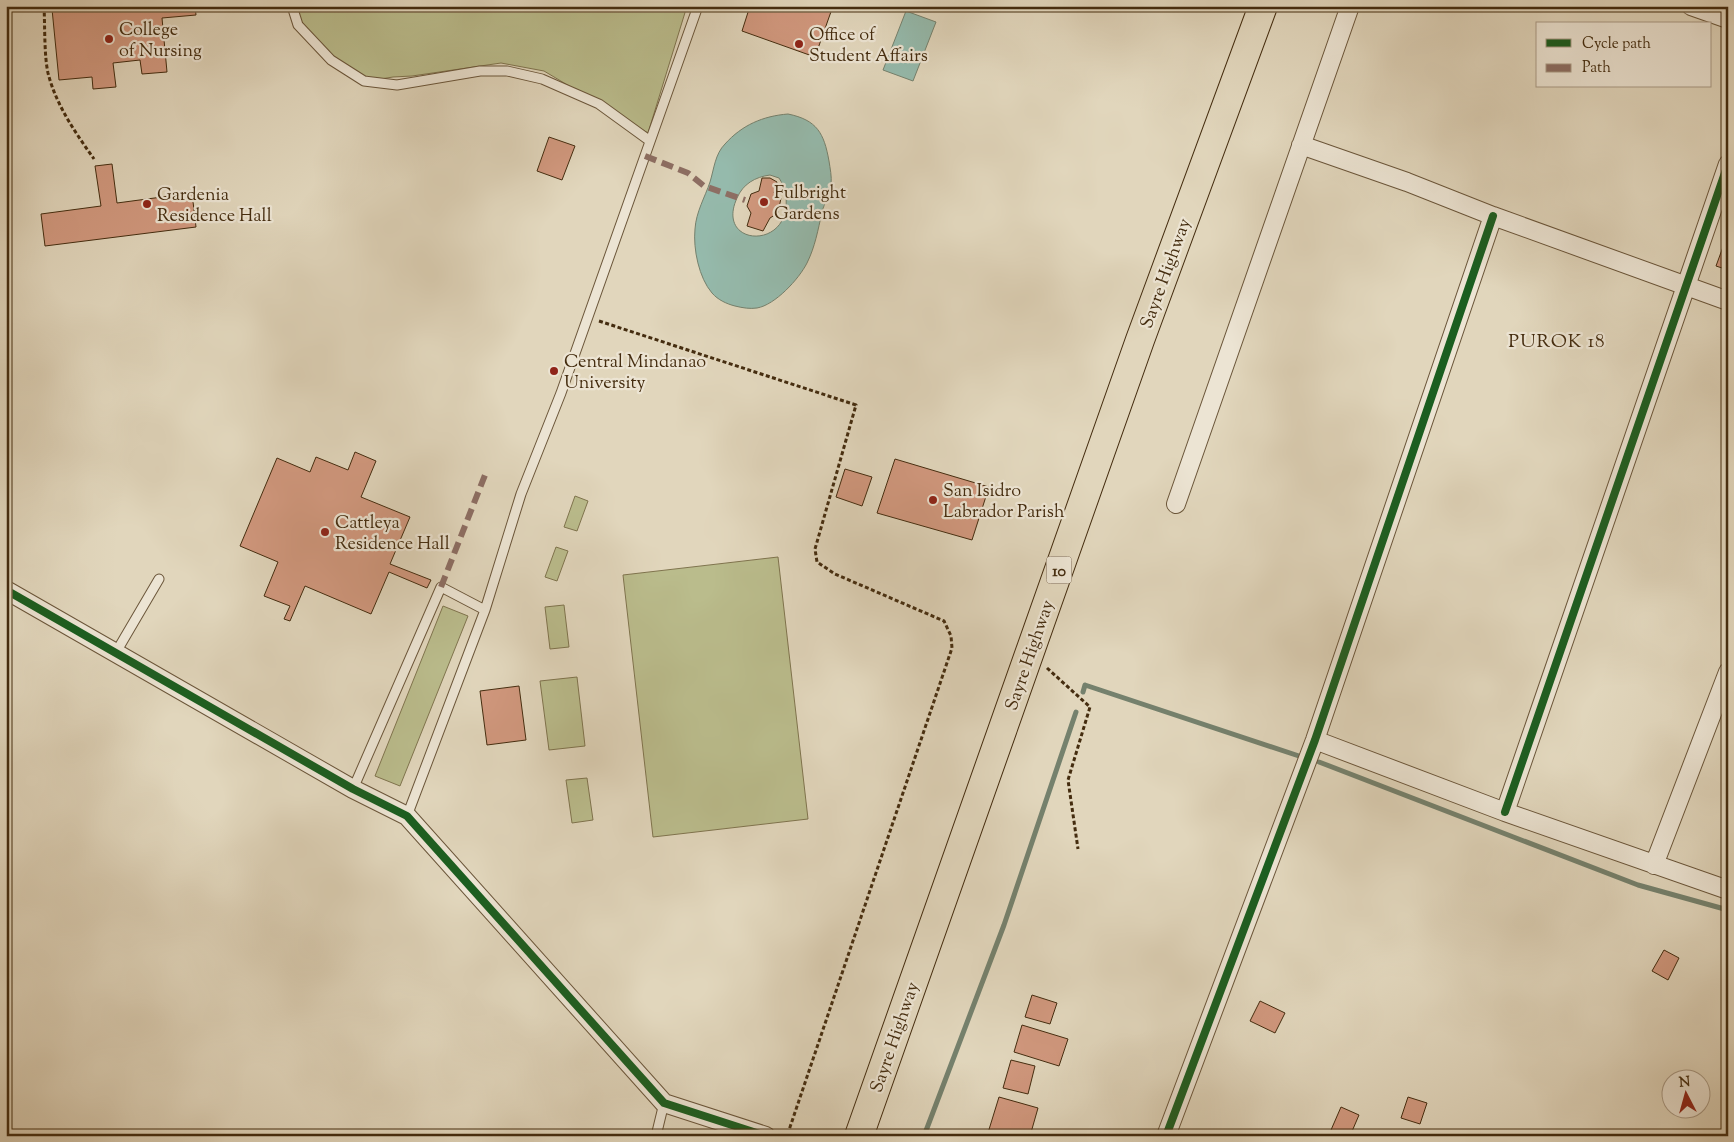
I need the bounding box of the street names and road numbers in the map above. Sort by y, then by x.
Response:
street label: Sayre Highway [1135,215,1199,332]
road number: 10 [1046,556,1072,584]
street label: Sayre Highway [1000,597,1062,715]
street label: Sayre Highway [865,979,927,1097]

